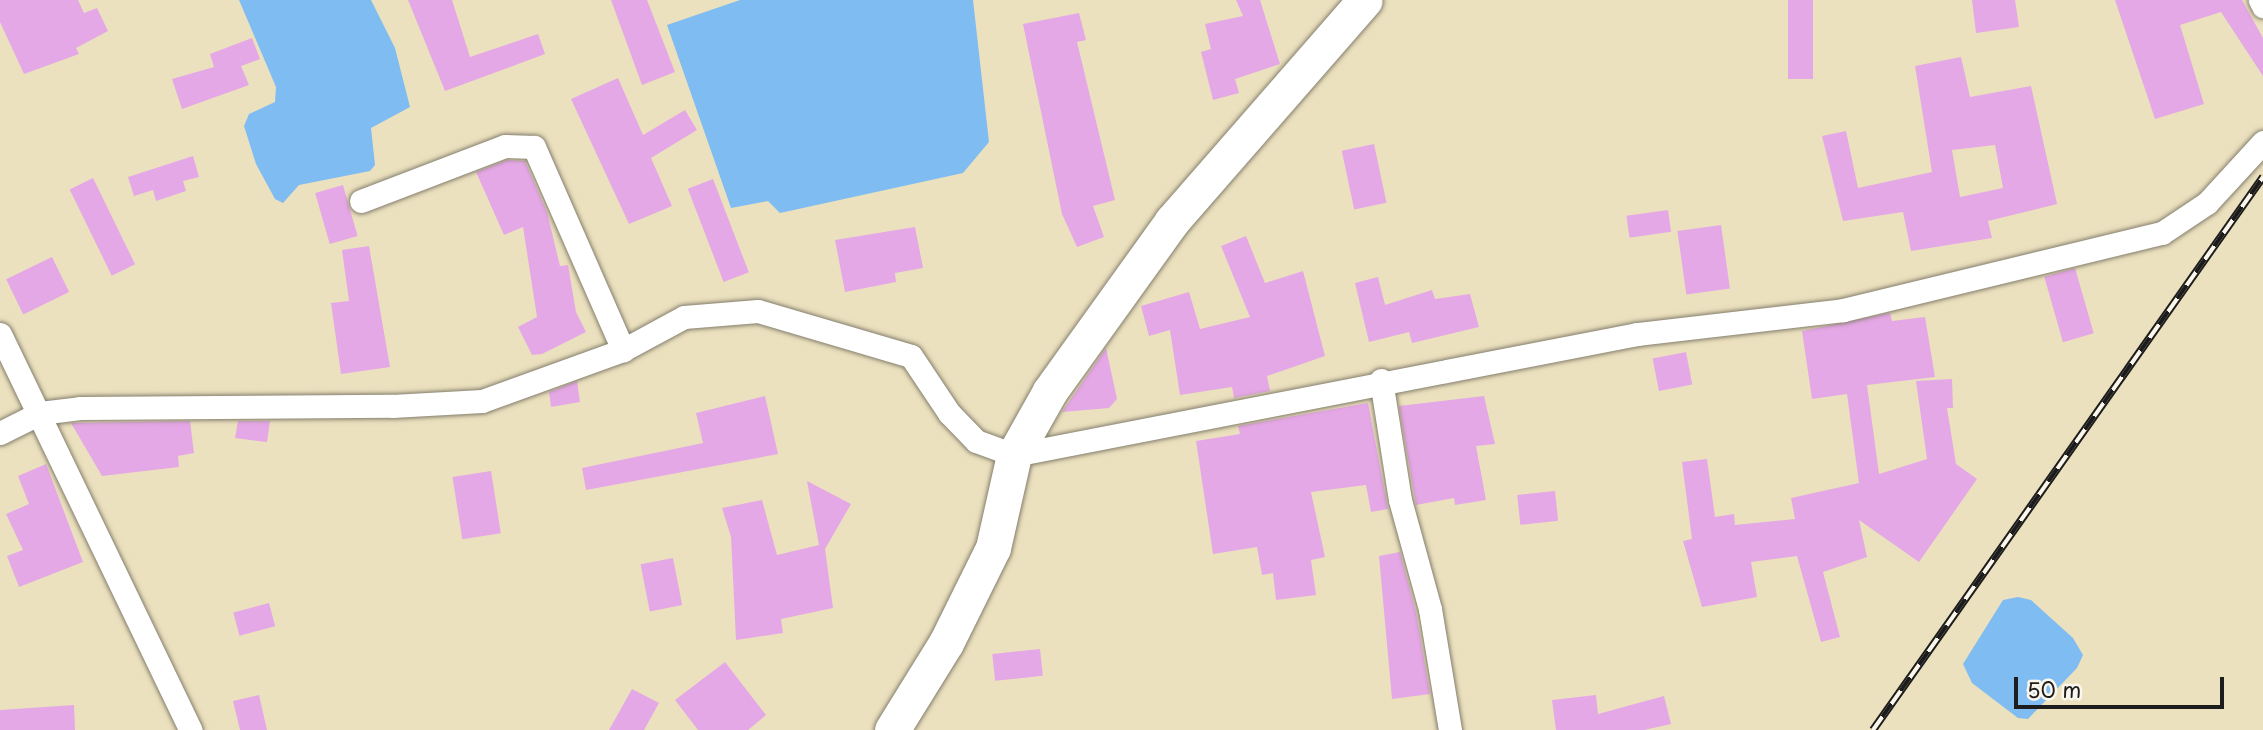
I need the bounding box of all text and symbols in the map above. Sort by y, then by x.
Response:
scale bar [2018,664,2228,708]
text: 50 m [2027,673,2081,705]

